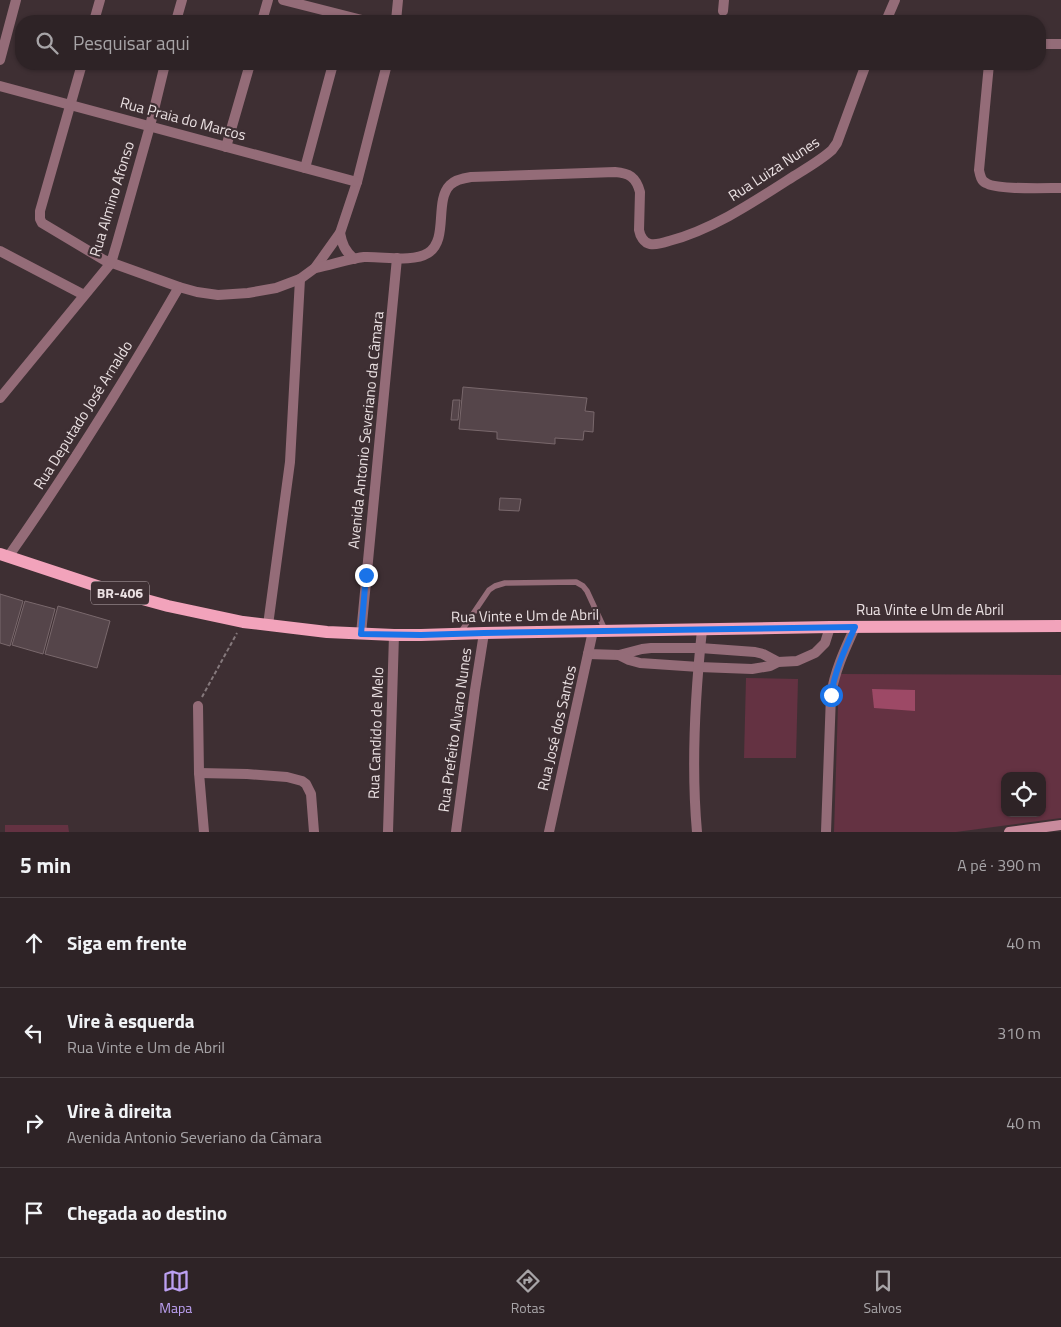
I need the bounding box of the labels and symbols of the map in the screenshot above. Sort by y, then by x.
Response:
street label: Rua Praia do Marcos [118,91,249,146]
street label: Rua Luiza Nunes [724,130,824,207]
street label: Rua Almino Afonso [83,138,140,260]
street label: Avenida Antonio Severiano da Câmara [342,310,389,550]
street label: Rua Deputado José Arnaldo [27,336,138,494]
route end [355,564,378,587]
road number: BR-406 [91,582,149,604]
street label: Rua Vinte e Um de Abril [856,598,1004,621]
street label: Rua Vinte e Um de Abril [451,603,599,628]
street label: Rua Prefeito Alvaro Nunes [432,646,477,814]
street label: Rua José dos Santos [531,663,582,793]
street label: Rua Candido de Melo [362,666,389,800]
route start [820,684,843,707]

